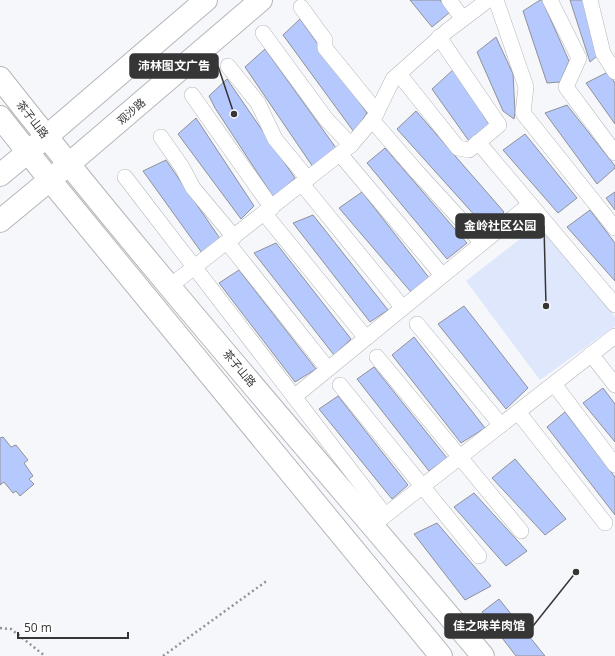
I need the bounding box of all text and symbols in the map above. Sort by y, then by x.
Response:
callout: 沛林图文广告 [130,54,218,78]
text: 沛林图文广告 [138,57,210,74]
street label: 观沙路 [114,95,148,127]
street label: 茶子山路 [14,97,52,141]
callout: 金岭社区公园 [456,214,544,238]
text: 金岭社区公园 [464,217,536,234]
street label: 茶子山路 [220,346,260,390]
scale bar [18,614,128,640]
callout: 佳之味羊肉馆 [445,614,533,638]
text: 佳之味羊肉馆 [453,617,525,634]
text: 50 m [24,619,52,636]

